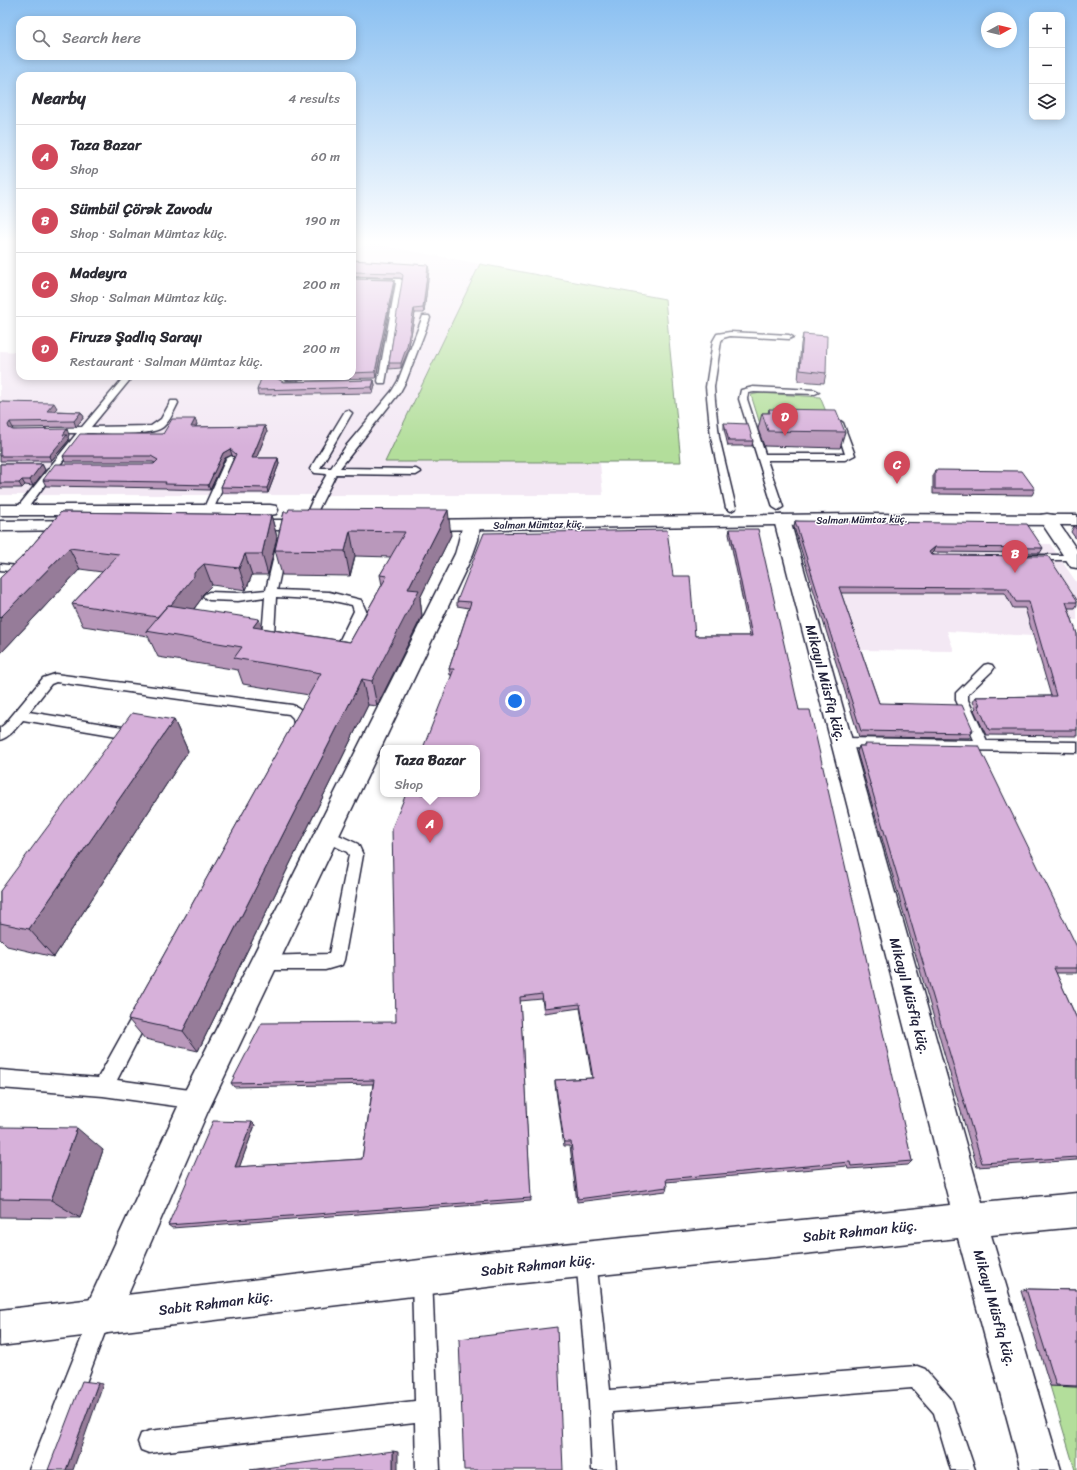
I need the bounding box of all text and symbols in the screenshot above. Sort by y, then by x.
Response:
north arrow [981,12,1017,48]
map controls [1029,12,1065,120]
button: + [1029,12,1065,48]
search box [16,16,356,60]
text: Search here [62,25,141,51]
icon: search [30,27,52,49]
button: − [1029,48,1065,84]
text: Nearby [32,83,86,113]
button: layers [1029,84,1065,120]
text: 4 results [288,87,340,110]
text: Taza Bazar [70,132,141,158]
text: A [41,145,49,168]
text: 60 m [311,145,340,168]
text: Shop [70,158,98,181]
text: Sümbül Çörək Zavodu [70,196,212,222]
text: B [41,209,49,232]
text: 190 m [305,209,340,232]
text: Shop · Salman Mümtaz küç. [70,222,228,245]
text: Madeyra [70,260,127,286]
text: C [41,273,49,296]
text: 200 m [303,273,340,296]
text: Shop · Salman Mümtaz küç. [70,286,228,309]
text: Firuzə Şadlıq Sarayı [70,324,202,350]
text: D [41,337,49,360]
text: 200 m [303,337,340,360]
text: Restaurant · Salman Mümtaz küç. [70,350,263,373]
pin: D [772,403,798,436]
pin: C [884,451,910,484]
street label: Salman Mümtaz küç. [816,510,908,530]
street label: Salman Mümtaz küç. [493,515,585,535]
pin: B [1002,540,1028,573]
street label: Mikayıl Müsfiq küç. [798,622,853,745]
your location [505,691,525,711]
popup [380,745,480,797]
text: Taza Bazar [394,747,466,773]
text: Shop [394,773,423,796]
pin: A [417,810,443,843]
street label: Mikayıl Müsfiq küç. [882,935,937,1058]
street label: Sabit Rəhman küç. [801,1213,919,1250]
street label: Sabit Rəhman küç. [479,1247,597,1284]
street label: Mikayıl Müsfiq küç. [966,1247,1023,1370]
street label: Sabit Rəhman küç. [157,1284,275,1323]

